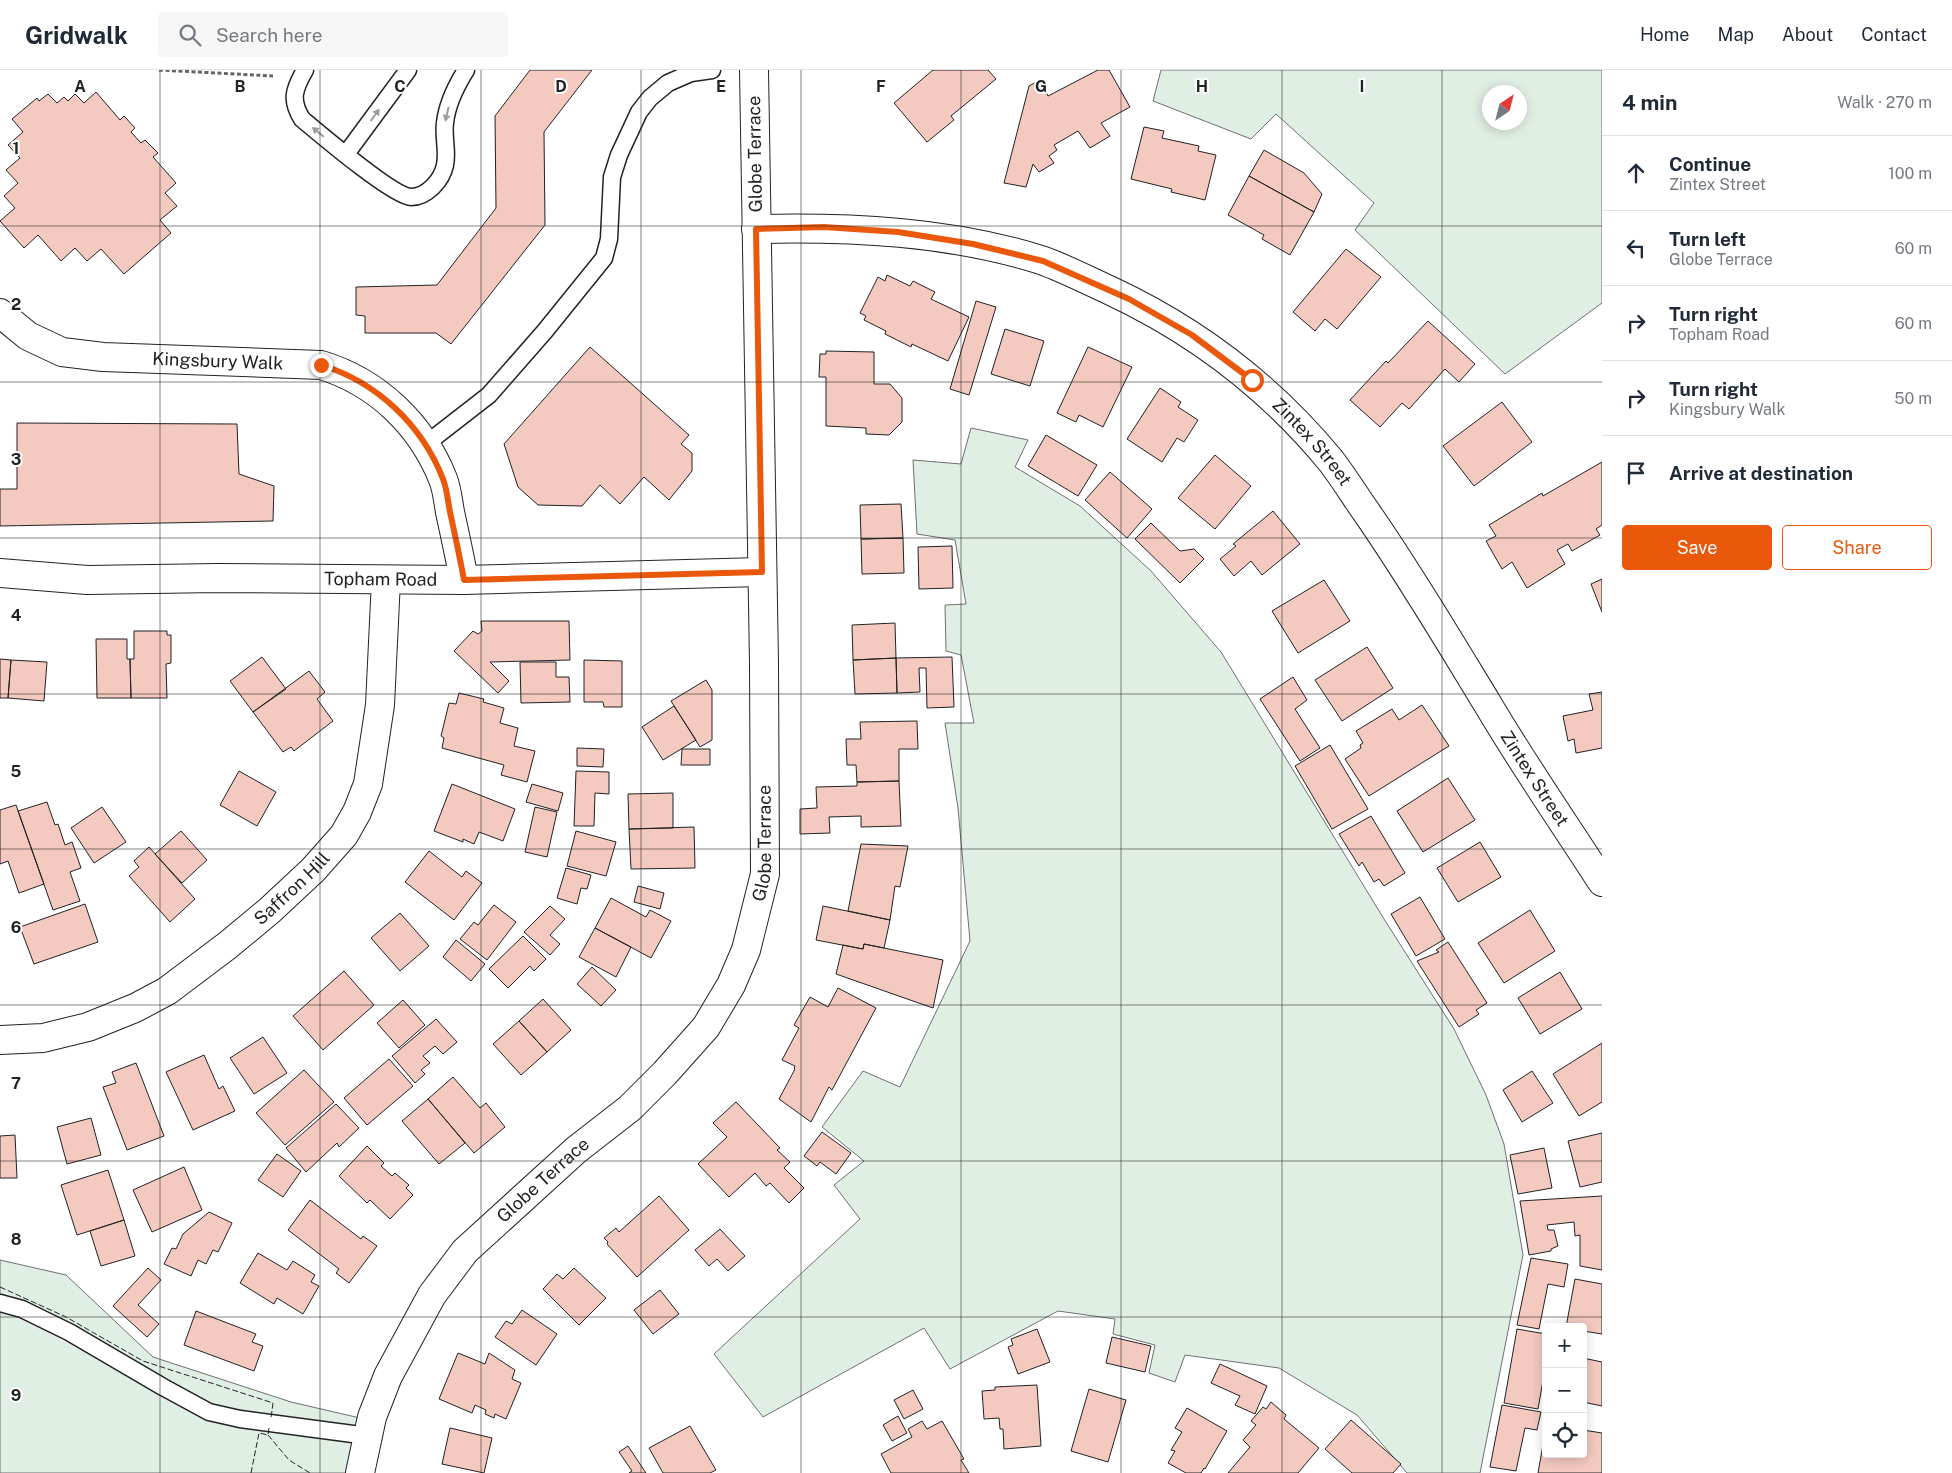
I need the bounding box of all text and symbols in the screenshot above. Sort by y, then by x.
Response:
search box [158,12,508,57]
text: Gridwalk [25,21,128,49]
icon: search [176,21,204,49]
text: Search here [216,24,323,46]
text: Home [1640,24,1690,45]
text: Map [1718,24,1754,45]
text: About [1782,24,1833,45]
text: Contact [1861,24,1927,45]
text: A [74,77,86,96]
text: B [235,77,246,96]
text: C [394,77,406,96]
text: D [555,77,567,96]
text: E [716,77,726,96]
text: F [876,77,886,96]
text: G [1035,77,1047,96]
text: H [1196,77,1208,96]
text: I [1360,77,1364,96]
north arrow [1482,85,1527,130]
text: 4 min [1622,90,1677,115]
text: Walk · 270 m [1837,93,1932,112]
street label: Globe Terrace [743,95,766,213]
one-way arrow [443,107,451,122]
one-way arrow [369,109,380,122]
one-way arrow [312,127,325,138]
text: 1 [13,139,19,158]
text: Continue [1669,153,1751,175]
icon: ahead [1622,159,1650,187]
text: 100 m [1888,164,1932,183]
text: Zintex Street [1669,175,1766,194]
text: Turn left [1669,228,1746,250]
icon: left [1622,234,1650,262]
text: 60 m [1895,239,1932,258]
text: Globe Terrace [1669,250,1773,269]
text: 2 [11,295,21,314]
text: Turn right [1669,303,1758,325]
icon: right [1622,309,1650,337]
text: 60 m [1895,314,1932,333]
text: Topham Road [1669,325,1770,344]
street label: Kingsbury Walk [152,348,284,374]
route end [310,354,333,377]
route start [1241,369,1264,392]
text: Turn right [1669,378,1758,400]
icon: right [1622,384,1650,412]
text: 50 m [1894,389,1932,408]
street label: Zintex Street [1268,394,1356,489]
text: Kingsbury Walk [1669,400,1786,419]
text: 3 [11,450,21,469]
icon: arrive [1622,459,1650,487]
text: Arrive at destination [1669,462,1853,484]
button: Save [1622,525,1772,570]
button: Share [1782,525,1932,570]
street label: Topham Road [324,568,437,590]
text: 4 [11,606,22,625]
street label: Zintex Street [1496,727,1573,830]
text: 5 [11,762,22,781]
street label: Globe Terrace [748,785,775,903]
street label: Saffron Hill [250,848,334,929]
text: 6 [11,918,21,937]
text: 7 [11,1074,21,1093]
street label: Globe Terrace [492,1133,593,1227]
text: 8 [11,1230,22,1249]
map controls [1542,1323,1587,1458]
button: + [1542,1323,1587,1368]
button: − [1542,1368,1587,1413]
text: 9 [11,1386,21,1405]
button: locate [1542,1413,1587,1458]

